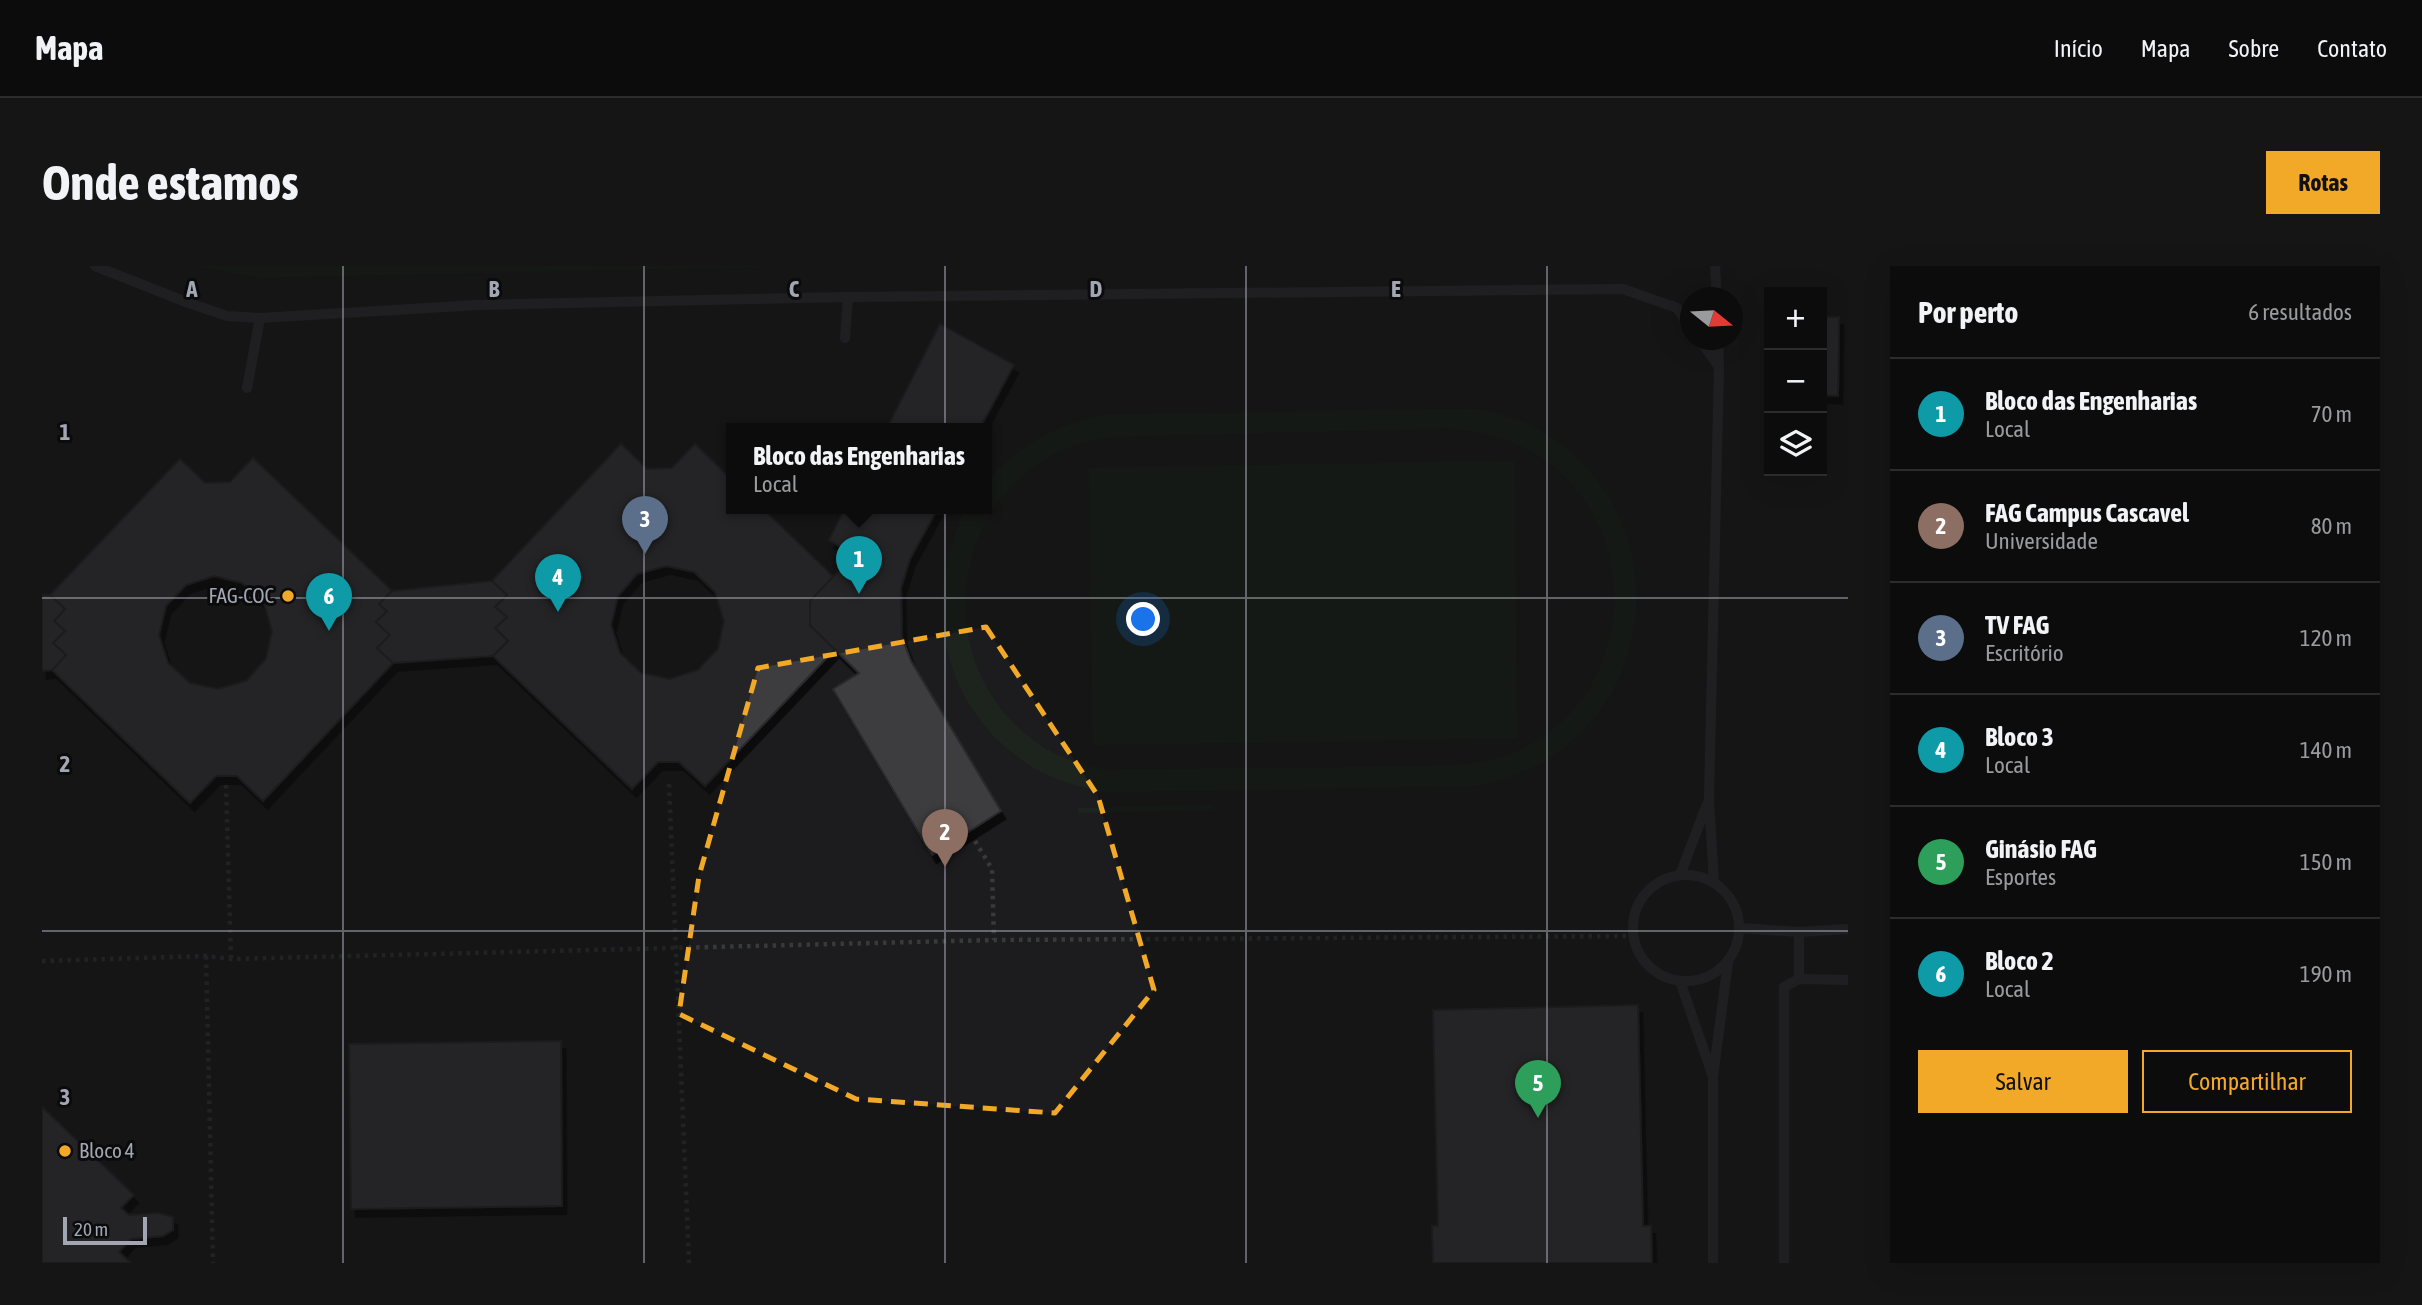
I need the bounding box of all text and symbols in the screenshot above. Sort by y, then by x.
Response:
text: Mapa [35,29,103,67]
text: Início [2054,35,2103,62]
text: Mapa [2141,35,2191,62]
text: Sobre [2229,35,2279,62]
text: Contato [2317,35,2387,62]
button: Rotas [2266,151,2380,214]
text: Onde estamos [42,154,299,210]
text: A [185,276,198,302]
text: B [489,276,500,302]
text: C [789,276,800,302]
text: D [1090,276,1103,302]
text: E [1391,276,1401,302]
north arrow [1680,287,1743,350]
map controls [1764,287,1827,476]
button: + [1764,287,1827,350]
text: Por perto [1918,295,2018,329]
text: 6 resultados [2248,299,2352,325]
button: − [1764,350,1827,413]
text: Bloco das Engenharias [1985,386,2197,416]
text: 1 [1936,401,1946,427]
text: 70 m [2311,401,2352,427]
button: layers [1764,413,1827,476]
text: Local [1985,416,2030,442]
text: 1 [60,419,71,445]
popup [726,423,992,514]
text: Bloco das Engenharias [753,441,965,471]
text: Local [753,471,798,497]
pin: 3 [622,496,668,554]
text: FAG Campus Cascavel [1985,498,2189,528]
text: 2 [1936,513,1946,539]
text: 80 m [2311,513,2352,539]
text: Universidade [1985,528,2098,554]
pin: 1 [836,536,882,594]
pin: 4 [535,554,581,612]
pin: 6 [306,573,352,631]
place label: FAG-COC [209,583,275,607]
marker: FAG-COC [280,588,296,604]
your location [1126,602,1160,636]
text: TV FAG [1985,610,2049,640]
text: 3 [1936,625,1946,651]
text: 120 m [2300,625,2352,651]
text: Escritório [1985,640,2064,666]
text: Bloco 3 [1985,722,2054,752]
text: 4 [1936,737,1946,763]
text: 140 m [2300,737,2352,763]
text: 2 [60,751,70,777]
text: Local [1985,752,2030,778]
pin: 2 [922,809,968,867]
text: Ginásio FAG [1985,834,2097,864]
text: 5 [1936,849,1946,875]
text: 150 m [2300,849,2352,875]
text: Esportes [1985,864,2056,890]
text: Bloco 2 [1985,946,2054,976]
text: 6 [1936,961,1946,987]
text: 190 m [2300,961,2352,987]
text: Local [1985,976,2030,1002]
button: Salvar [1918,1050,2128,1113]
button: Compartilhar [2142,1050,2352,1113]
pin: 5 [1515,1060,1561,1118]
text: 3 [60,1084,70,1110]
place label: Bloco 4 [79,1138,135,1162]
marker: Bloco 4 [57,1143,73,1159]
scale bar [63,1214,147,1246]
text: 20 m [74,1218,108,1240]

